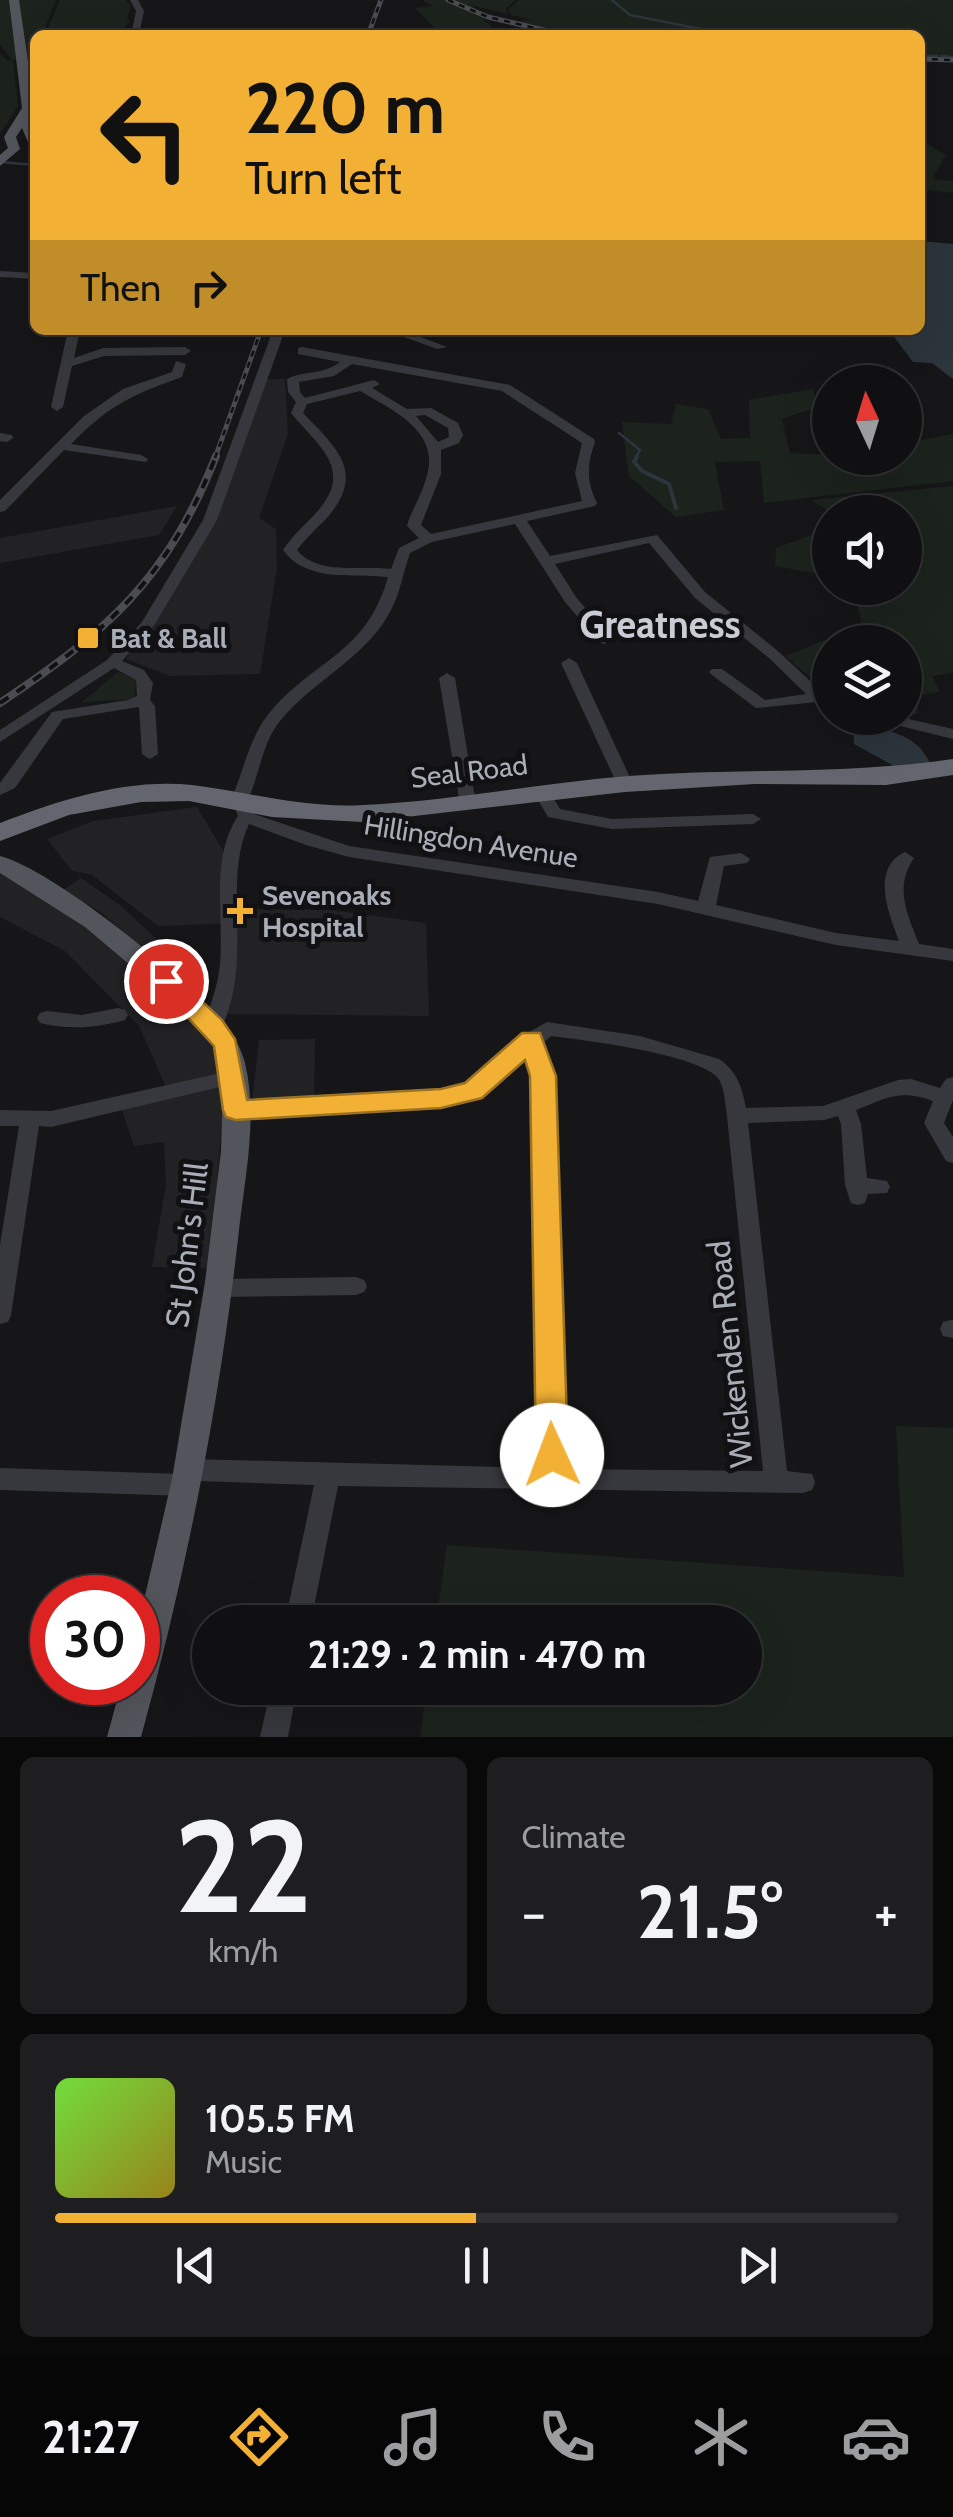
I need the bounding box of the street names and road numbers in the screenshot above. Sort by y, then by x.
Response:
street label: Seal Road [408,747,530,795]
street label: Hillingdon Avenue [362,807,580,875]
street label: St John's Hill [157,1160,216,1330]
street label: Wickenden Road [698,1239,761,1469]

